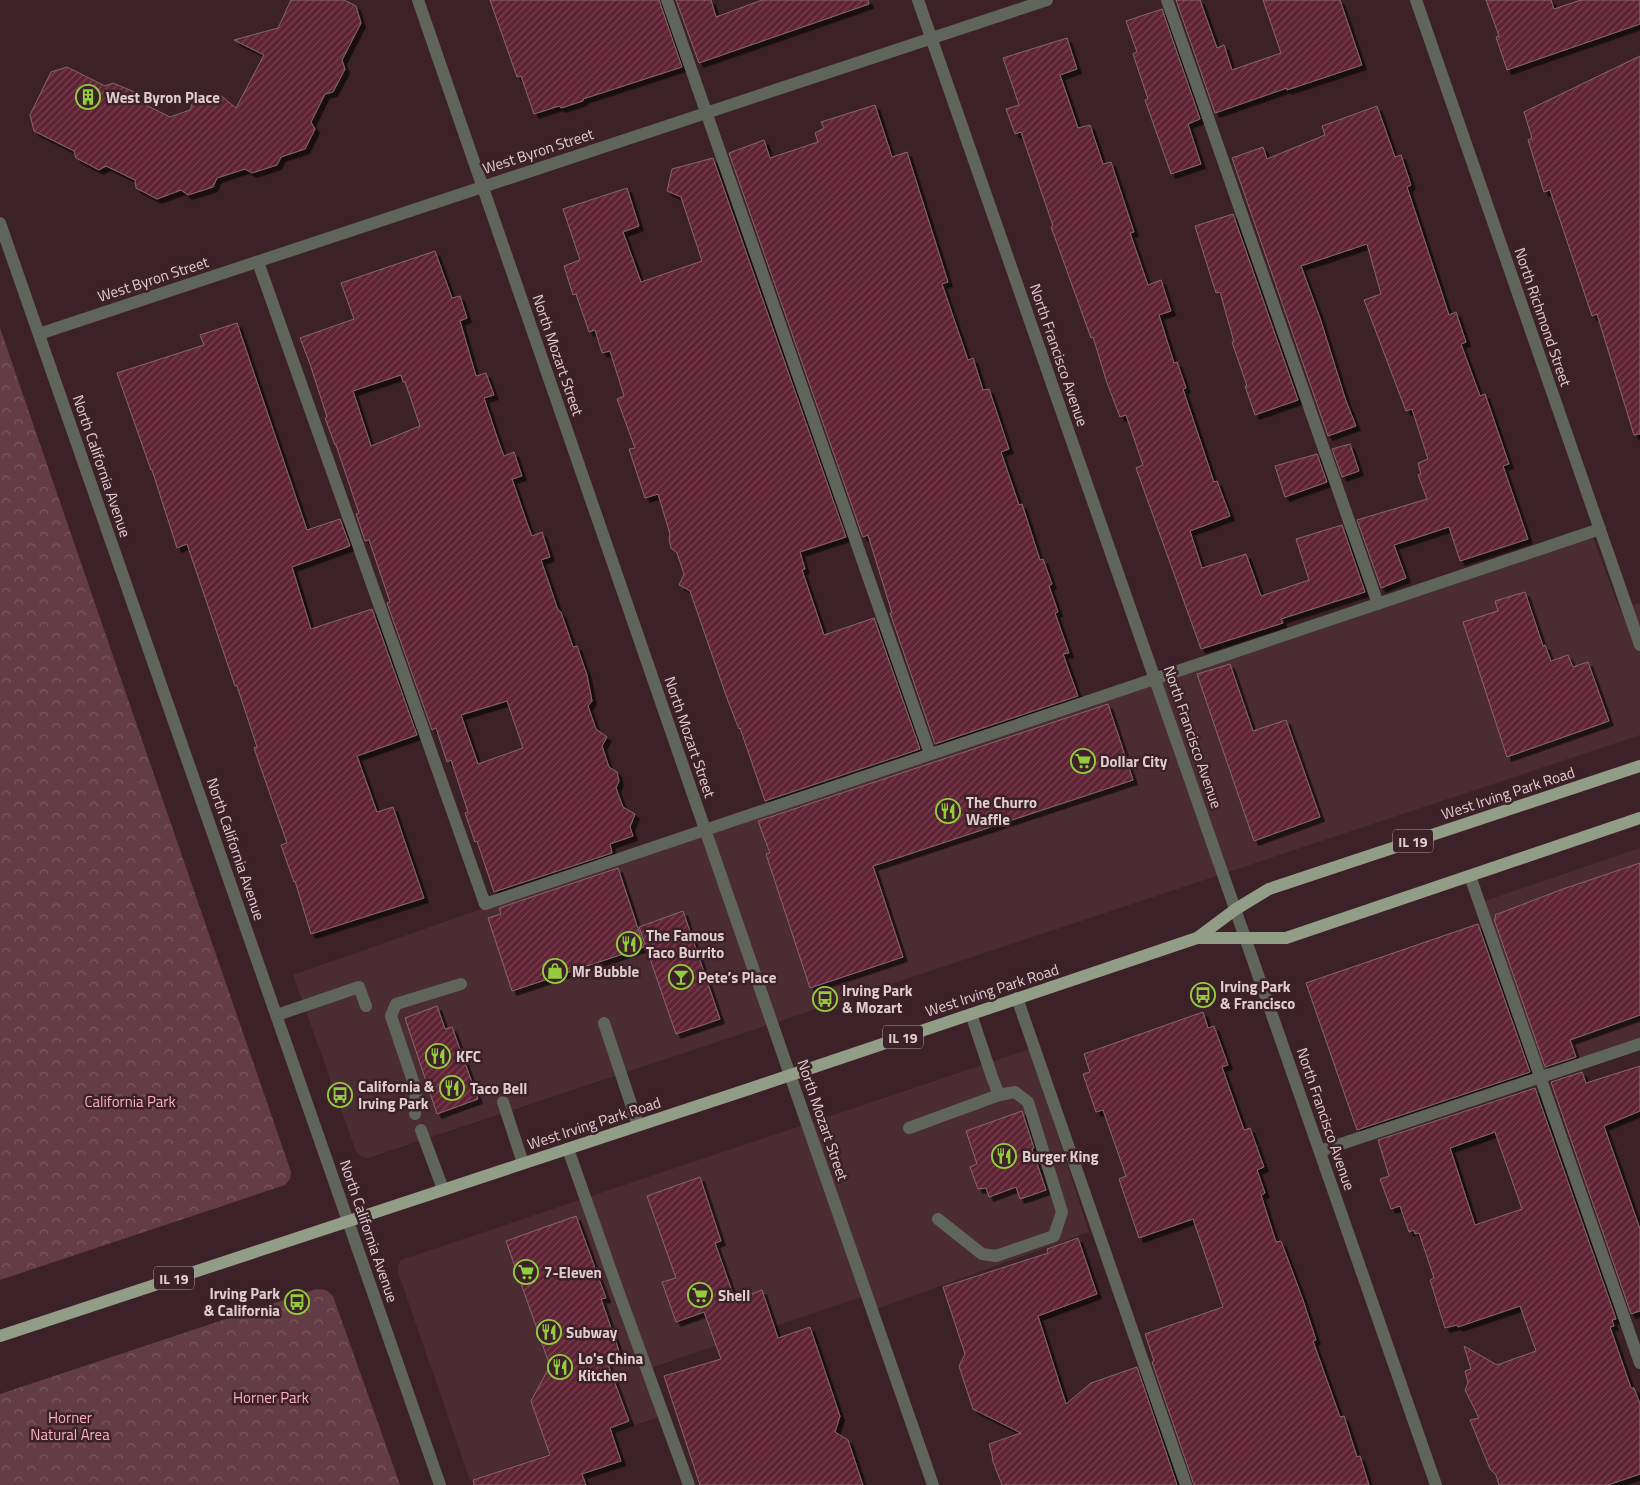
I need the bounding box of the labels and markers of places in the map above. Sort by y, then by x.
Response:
building icon: West Byron Place [75,84,101,110]
place label: West Byron Place [106,86,220,109]
supermarket icon: Dollar City [1070,748,1096,774]
place label: Dollar City [1100,750,1168,773]
place label: The Churro Waffle [966,791,1037,831]
restaurant icon: The Churro Waffle [935,798,961,824]
place label: The Famous Taco Burrito [646,924,724,964]
restaurant icon: The Famous Taco Burrito [616,931,642,957]
shop icon: Mr Bubble [542,958,568,984]
place label: Mr Bubble [572,960,640,983]
bar icon: Pete’s Place [668,964,694,990]
place label: Pete’s Place [698,966,777,989]
place label: Irving Park & Francisco [1220,975,1295,1015]
place label: Irving Park & Mozart [842,979,913,1019]
bus stop icon: Irving Park & Francisco [1190,982,1216,1008]
bus stop icon: Irving Park & Mozart [812,986,838,1012]
restaurant icon: KFC [425,1043,451,1069]
place label: KFC [456,1045,481,1068]
place label: California & Irving Park [358,1075,435,1115]
restaurant icon: Taco Bell [439,1075,465,1101]
place label: Taco Bell [470,1077,527,1100]
bus stop icon: California & Irving Park [327,1082,353,1108]
restaurant icon: Burger King [991,1143,1017,1169]
place label: Burger King [1022,1145,1099,1168]
supermarket icon: 7-Eleven [513,1259,539,1285]
place label: 7-Eleven [544,1261,602,1284]
place label: Irving Park & California [204,1282,280,1322]
supermarket icon: Shell [687,1282,713,1308]
place label: Shell [718,1284,750,1307]
bus stop icon: Irving Park & California [284,1289,310,1315]
restaurant icon: Subway [536,1319,562,1345]
place label: Subway [566,1321,618,1344]
place label: Lo's China Kitchen [578,1347,643,1387]
restaurant icon: Lo's China Kitchen [547,1354,573,1380]

